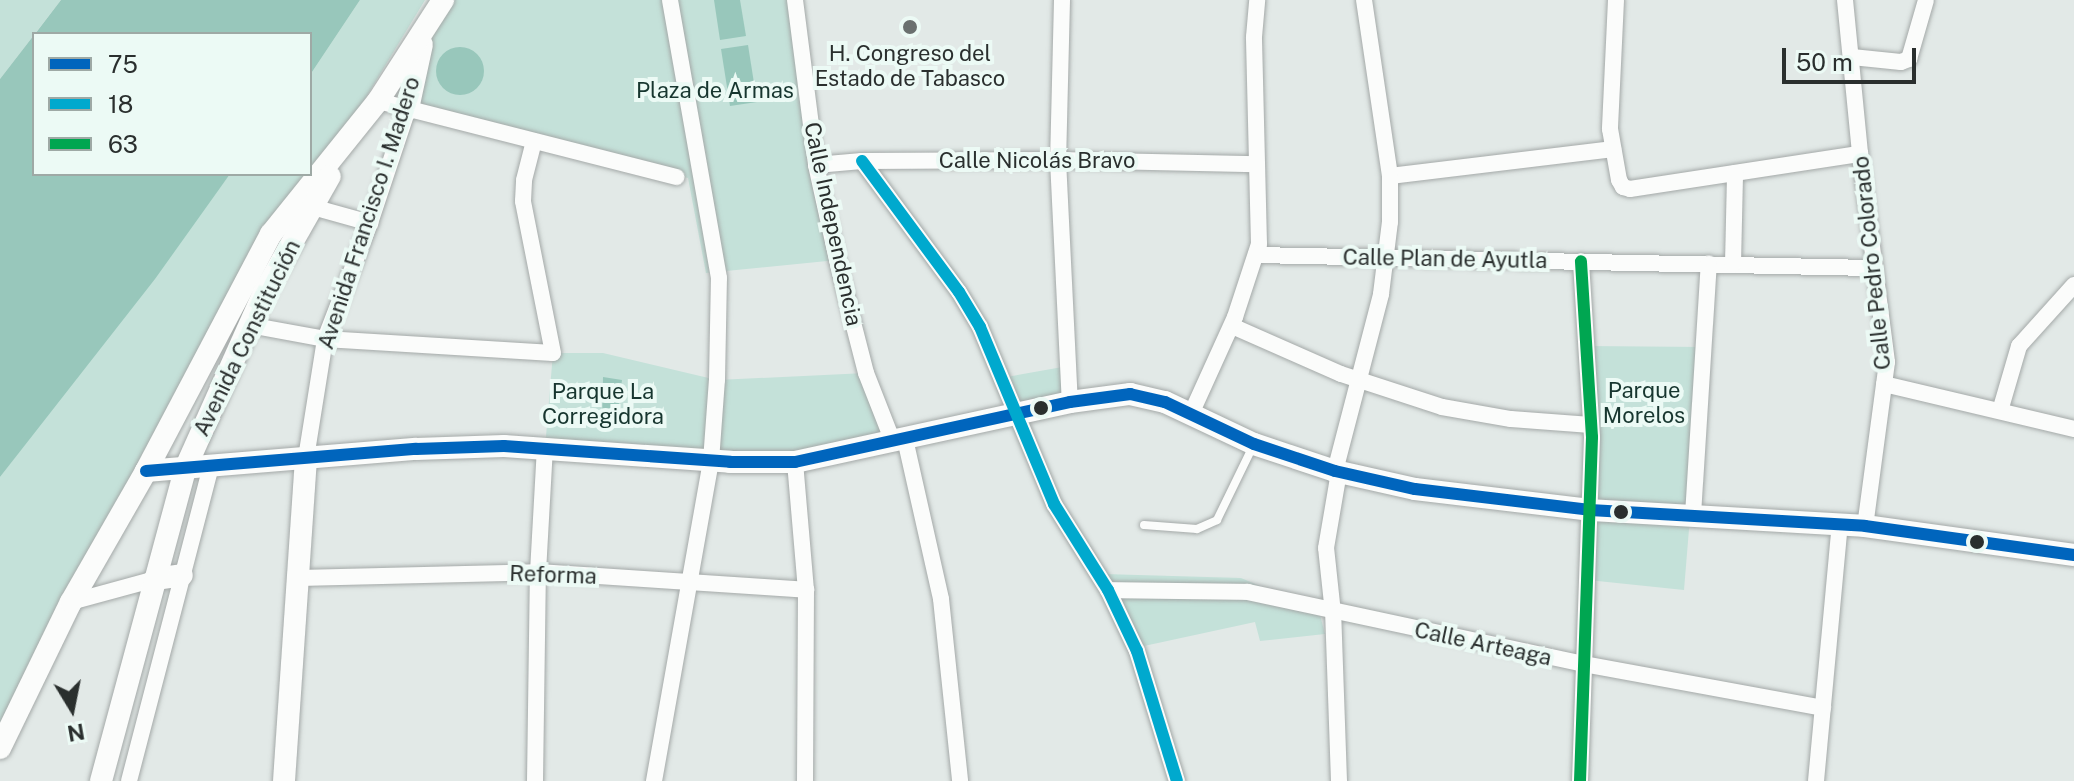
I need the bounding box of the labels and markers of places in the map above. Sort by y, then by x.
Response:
marker: H. Congreso del Estado de Tabasco [901,18,919,36]
place label: H. Congreso del Estado de Tabasco [814,40,1006,92]
unlabelled marker [1033,400,1049,416]
unlabelled marker [1613,504,1629,520]
unlabelled marker [1969,534,1985,550]

